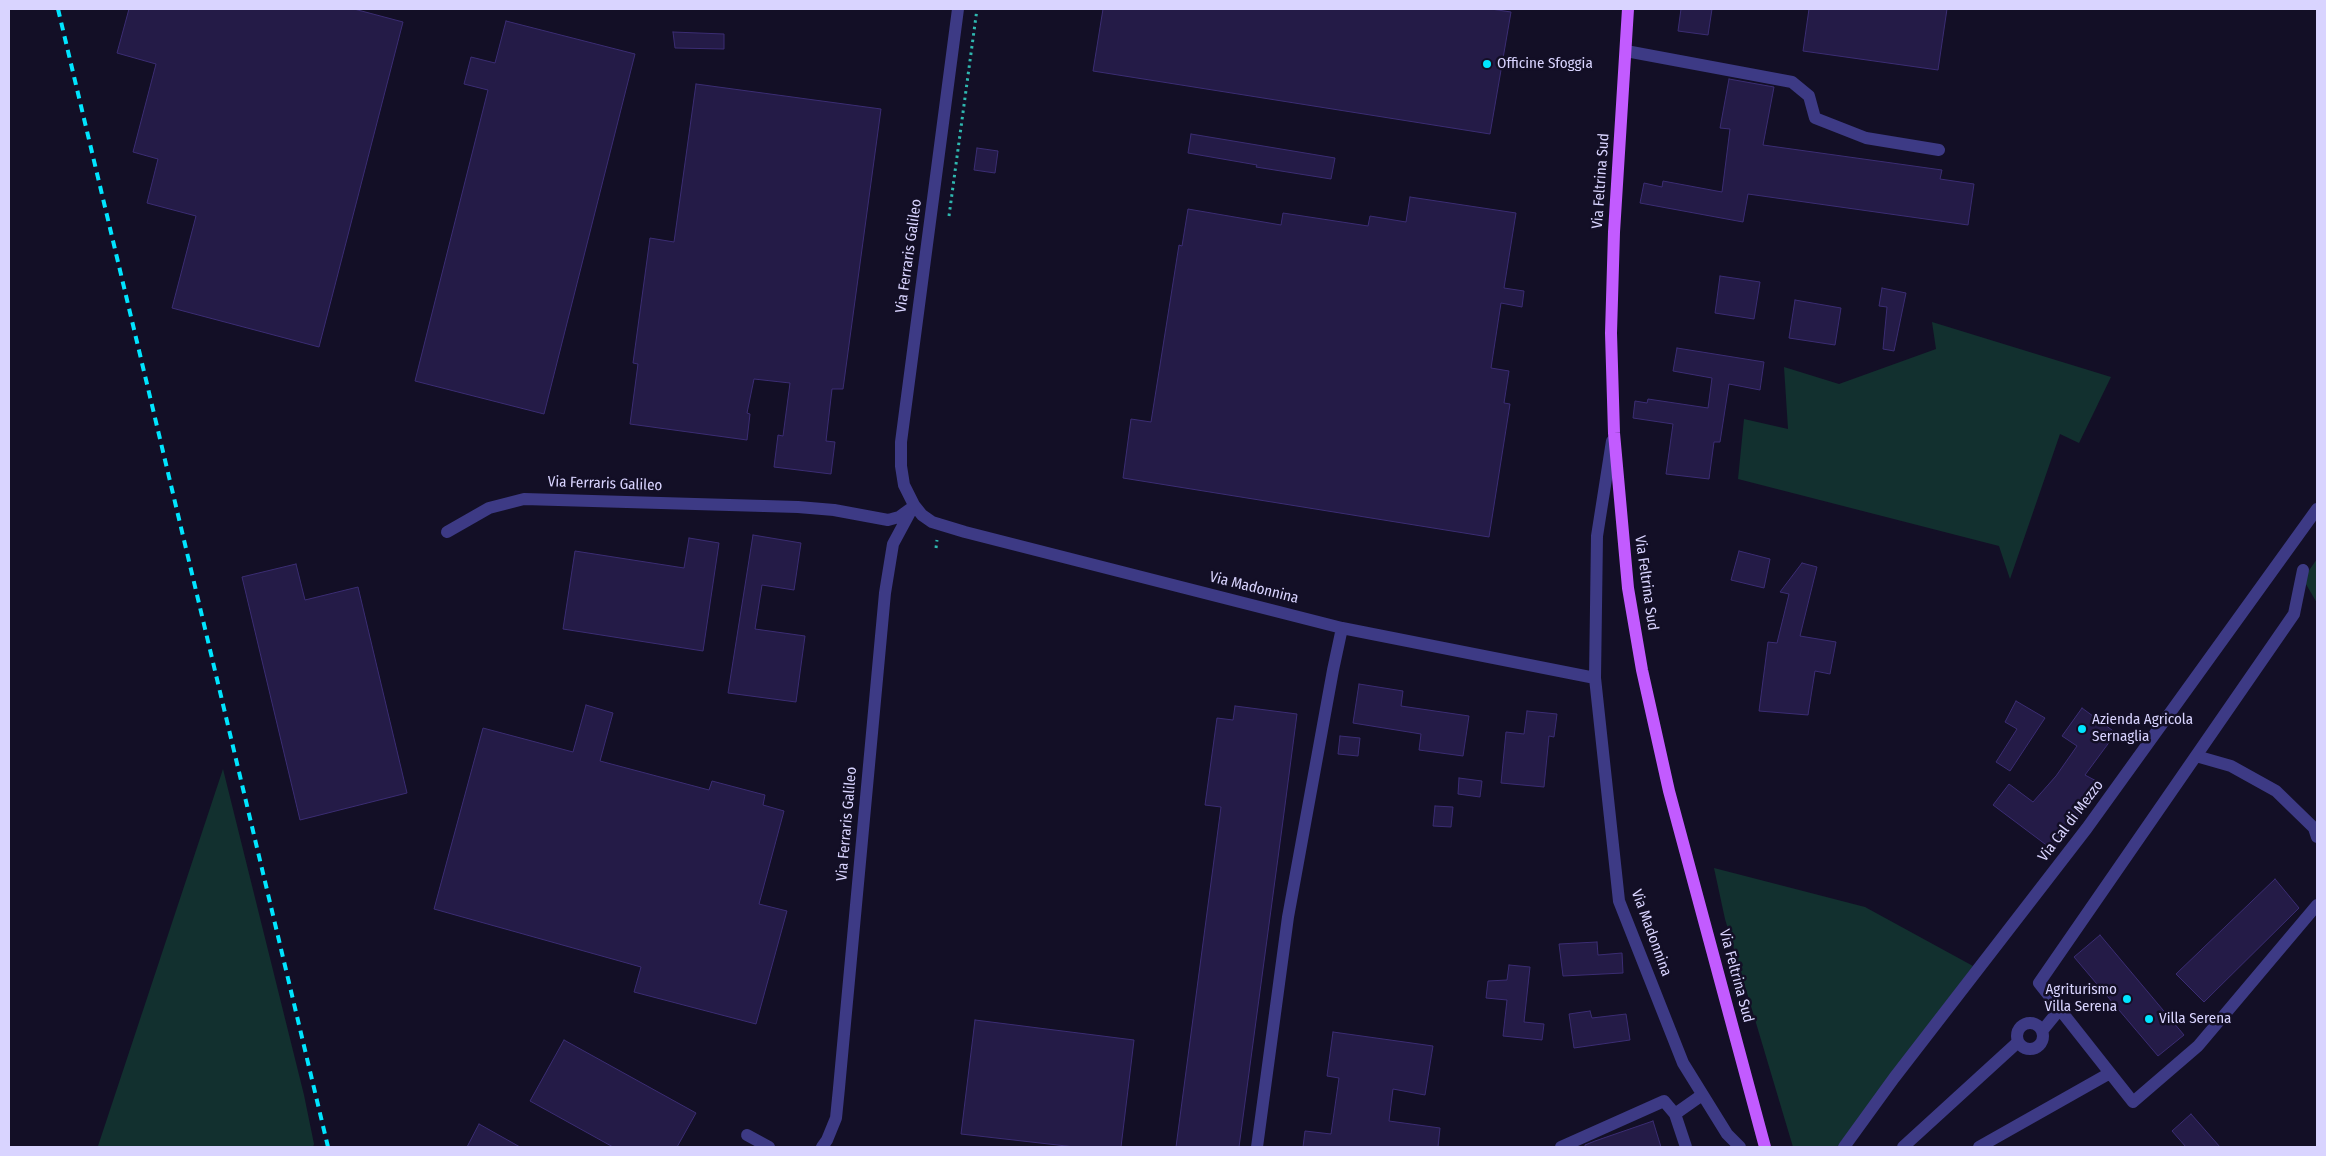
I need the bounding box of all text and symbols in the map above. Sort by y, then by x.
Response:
place label: Officine Sfoggia [1497,55,1593,73]
marker: Officine Sfoggia [1481,58,1493,70]
street label: Via Feltrina Sud [1589,133,1613,229]
street label: Via Ferraris Galileo [892,198,926,314]
street label: Via Ferraris Galileo [547,473,663,495]
street label: Via Feltrina Sud [1630,534,1662,632]
street label: Via Madonnina [1208,568,1300,608]
place label: Azienda Agricola Sernaglia [2092,711,2193,746]
marker: Azienda Agricola Sernaglia [2076,723,2088,735]
street label: Via Ferraris Galileo [833,766,861,882]
street label: Via Cal di Mezzo [2035,777,2107,865]
street label: Via Madonnina [1627,887,1675,979]
street label: Via Feltrina Sud [1715,927,1757,1025]
place label: Agriturismo Villa Serena [2045,981,2117,1016]
marker: Agriturismo Villa Serena [2121,993,2133,1005]
place label: Villa Serena [2159,1010,2231,1028]
marker: Villa Serena [2143,1013,2155,1025]

